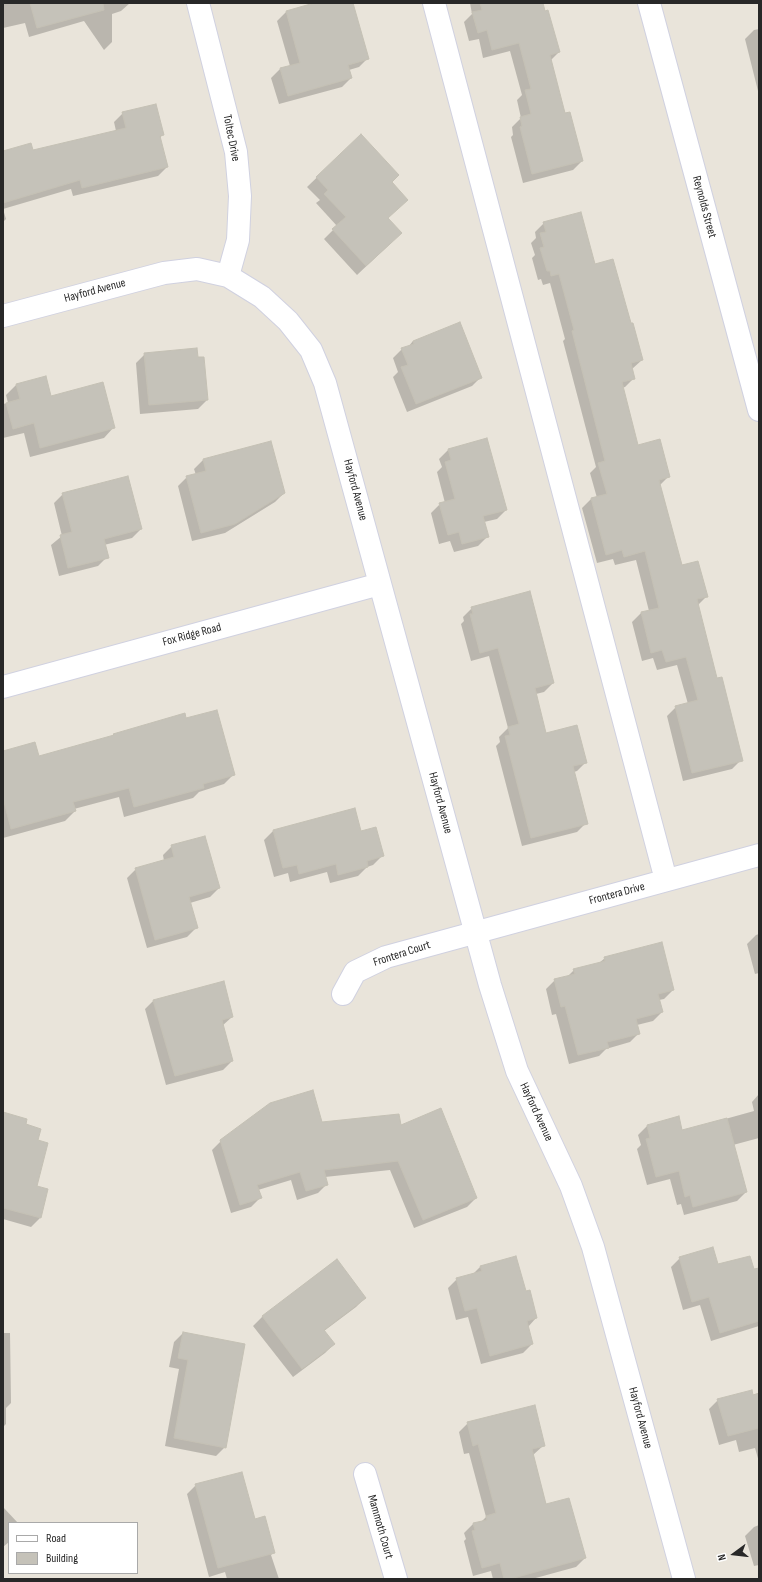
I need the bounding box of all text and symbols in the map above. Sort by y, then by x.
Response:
street label: Toltec Drive [219,113,243,163]
street label: Reynolds Street [689,174,719,240]
street label: Hayford Avenue [63,276,127,306]
street label: Hayford Avenue [340,458,370,522]
street label: Fox Ridge Road [161,620,223,650]
street label: Hayford Avenue [425,771,455,835]
street label: Frontera Drive [588,880,646,908]
street label: Frontera Court [372,938,432,970]
street label: Hayford Avenue [516,1080,556,1144]
street label: Hayford Avenue [625,1386,655,1450]
street label: Mammoth Court [364,1493,396,1561]
legend [8,1522,138,1574]
text: Road [46,1531,66,1546]
north arrow [714,1534,754,1574]
text: Building [46,1551,78,1566]
text: N [715,1553,729,1562]

